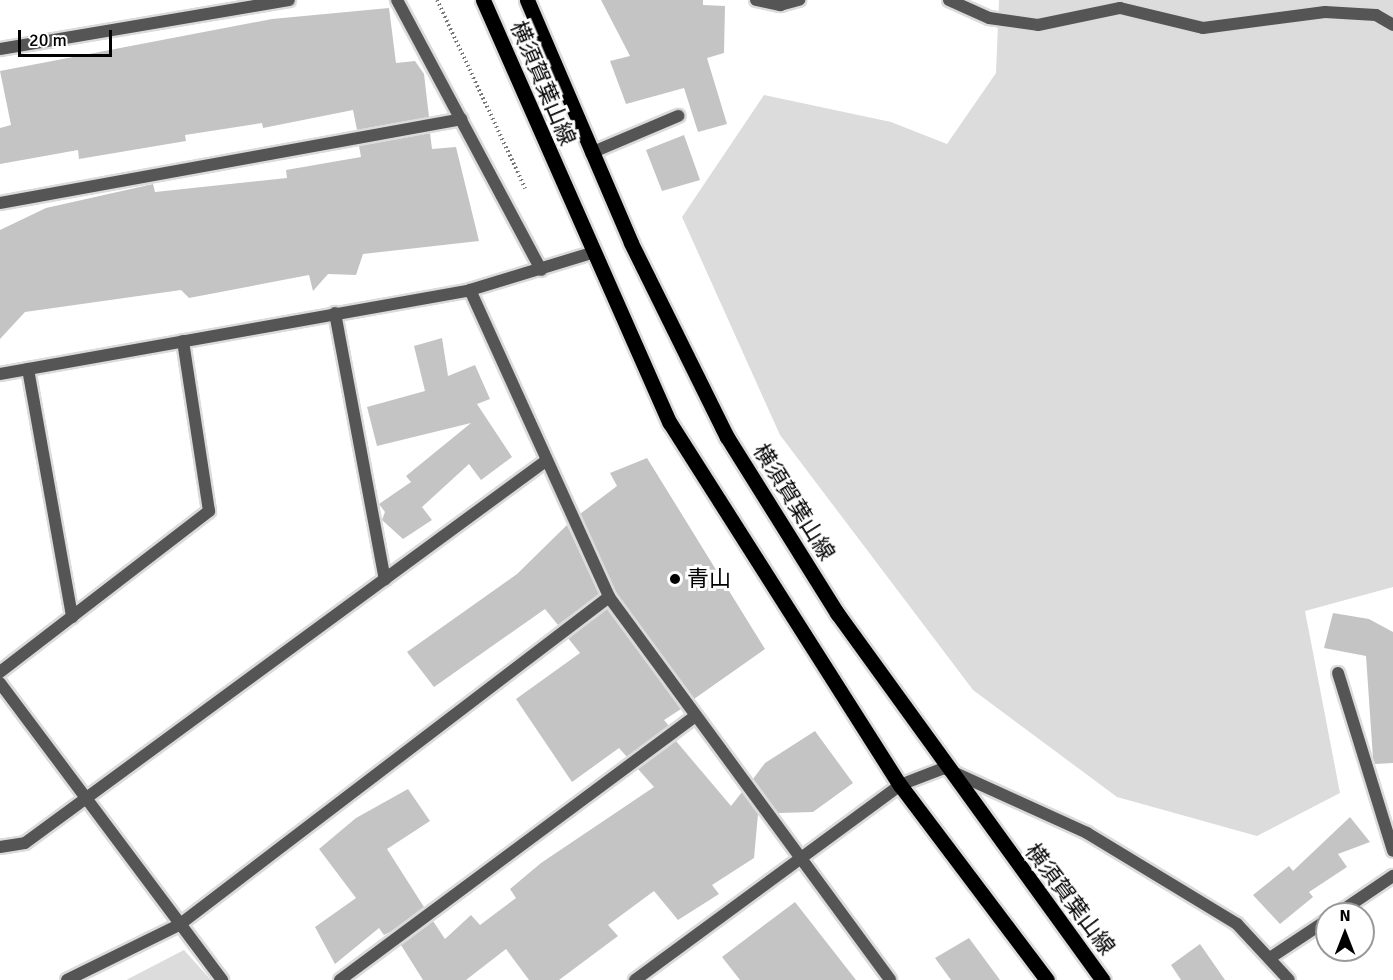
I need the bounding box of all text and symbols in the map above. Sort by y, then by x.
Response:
street label: 横須賀葉山線 [505,17,581,149]
scale bar [21,18,116,56]
text: 20 m [29,29,67,51]
street label: 横須賀葉山線 [748,439,840,565]
place label: 青山 [687,566,731,592]
marker: 青山 [668,572,682,586]
street label: 横須賀葉山線 [1020,838,1120,960]
north arrow [1315,902,1375,962]
text: N [1339,906,1351,926]

